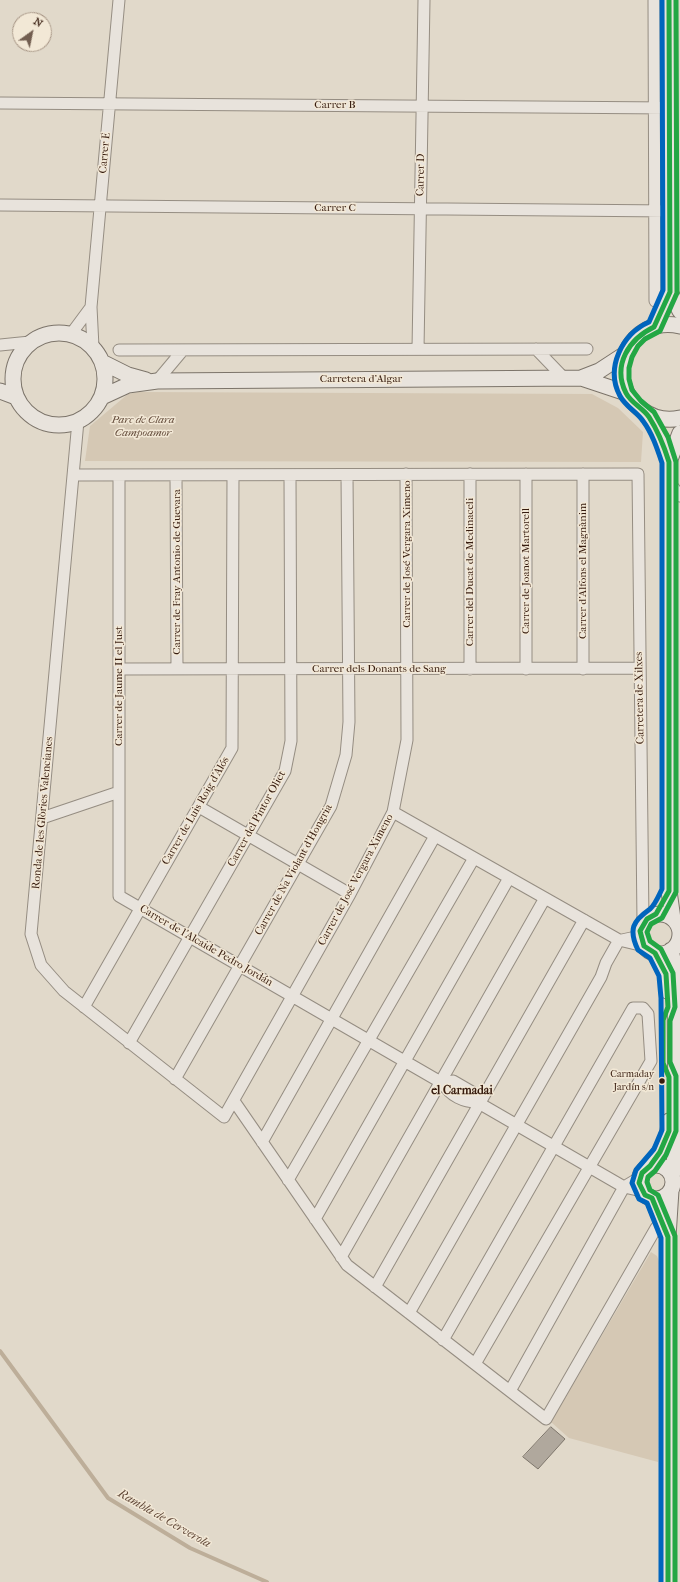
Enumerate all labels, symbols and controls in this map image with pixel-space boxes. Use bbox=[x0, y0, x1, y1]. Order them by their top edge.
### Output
north arrow bbox=[12, 12, 52, 52]
text: N bbox=[31, 15, 45, 30]
street label: Carrer B bbox=[314, 98, 356, 112]
street label: Carrer E bbox=[97, 132, 113, 174]
street label: Carrer D bbox=[414, 154, 428, 196]
street label: Carrer C bbox=[314, 201, 356, 215]
street label: Carretera d'Algar bbox=[320, 372, 402, 386]
park label: Parc de Clara Campoamor bbox=[111, 413, 175, 439]
street label: Carrer de José Vergara Ximeno bbox=[400, 480, 414, 628]
street label: Carrer de Fray Antonio de Guevara bbox=[170, 489, 184, 655]
street label: Carrer del Ducat de Medinaceli bbox=[463, 498, 477, 646]
street label: Carrer d'Alfons el Magnànim bbox=[576, 503, 590, 639]
street label: Carrer de Joanot Martorell bbox=[519, 508, 533, 634]
street label: Carrer de Jaume II el Just bbox=[112, 626, 126, 746]
street label: Carretera de Xilxes bbox=[633, 652, 647, 744]
street label: Carrer dels Donants de Sang bbox=[312, 662, 446, 676]
street label: Ronda de les Glòries Valencianes bbox=[30, 736, 56, 890]
street label: Carrer de Luis Roig d'Alós bbox=[160, 754, 232, 868]
street label: Carrer del Pintor Oliet bbox=[225, 769, 289, 869]
street label: Carrer de Na Violant d'Hongria bbox=[252, 802, 336, 938]
street label: Carrer de José Vergara Ximeno bbox=[316, 812, 396, 948]
street label: Carrer de l'Alcaide Pedro Jordán bbox=[137, 902, 275, 990]
place label: Carmaday Jardín s/n bbox=[610, 1069, 654, 1092]
marker: Carmaday Jardín s/n bbox=[657, 1076, 667, 1086]
district label: el Carmadai bbox=[431, 1084, 493, 1098]
water label: Rambla de Cerverola bbox=[115, 1487, 213, 1551]

